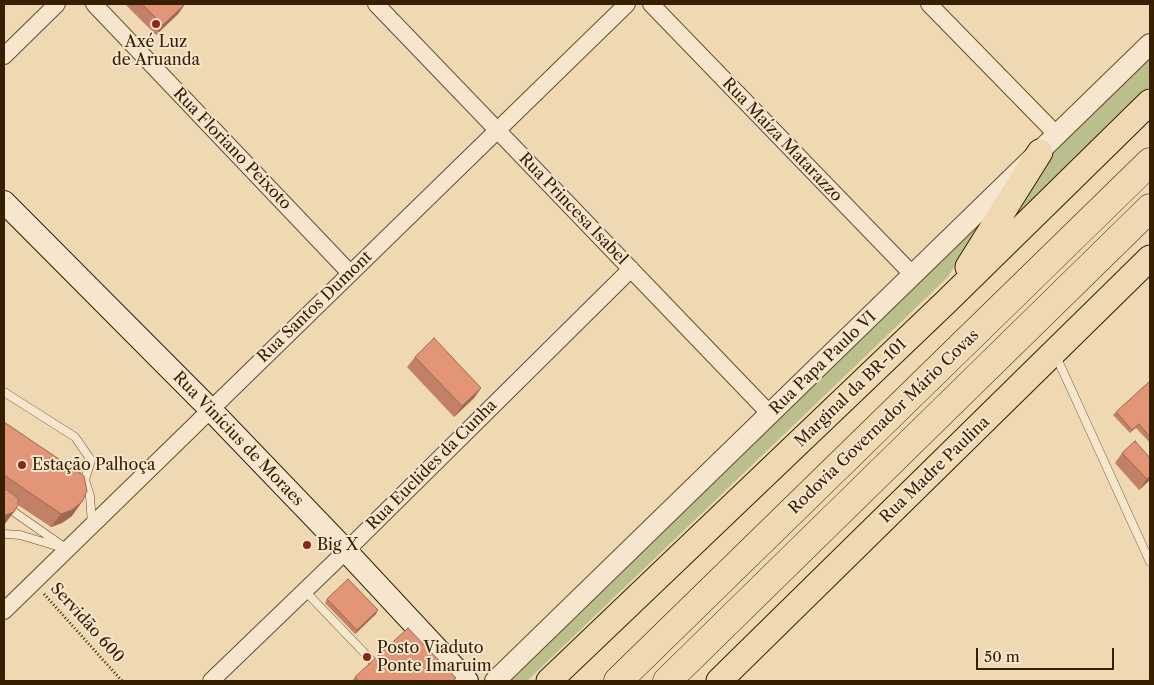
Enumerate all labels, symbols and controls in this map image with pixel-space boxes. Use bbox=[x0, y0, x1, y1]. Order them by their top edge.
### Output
marker: Axé Luz de Aruanda bbox=[150, 18, 162, 30]
place label: Axé Luz de Aruanda bbox=[112, 32, 200, 70]
street label: Rua Maíza Matarazzo bbox=[718, 74, 846, 206]
street label: Rua Floriano Peixoto bbox=[169, 84, 295, 214]
street label: Rua Princesa Isabel bbox=[515, 149, 631, 269]
street label: Rua Santos Dumont bbox=[254, 247, 376, 367]
street label: Rua Papa Paulo VI bbox=[766, 307, 880, 419]
street label: Rodovia Governador Mário Covas bbox=[785, 326, 983, 518]
street label: Marginal da BR-101 bbox=[791, 335, 911, 451]
street label: Rua Vinícius de Moraes bbox=[169, 368, 307, 510]
street label: Rua Euclides da Cunha bbox=[363, 396, 501, 534]
street label: Rua Madre Paulina bbox=[876, 413, 994, 527]
place label: Estação Palhoça bbox=[32, 455, 155, 475]
marker: Estação Palhoça bbox=[16, 459, 28, 471]
place label: Big X bbox=[317, 535, 358, 555]
marker: Big X bbox=[301, 539, 313, 551]
street label: Servidão 600 bbox=[46, 579, 128, 667]
place label: Posto Viaduto Ponte Imaruim bbox=[377, 638, 492, 676]
scale bar bbox=[979, 638, 1116, 670]
text: 50 m bbox=[984, 647, 1020, 666]
marker: Posto Viaduto Ponte Imaruim bbox=[361, 651, 373, 663]

